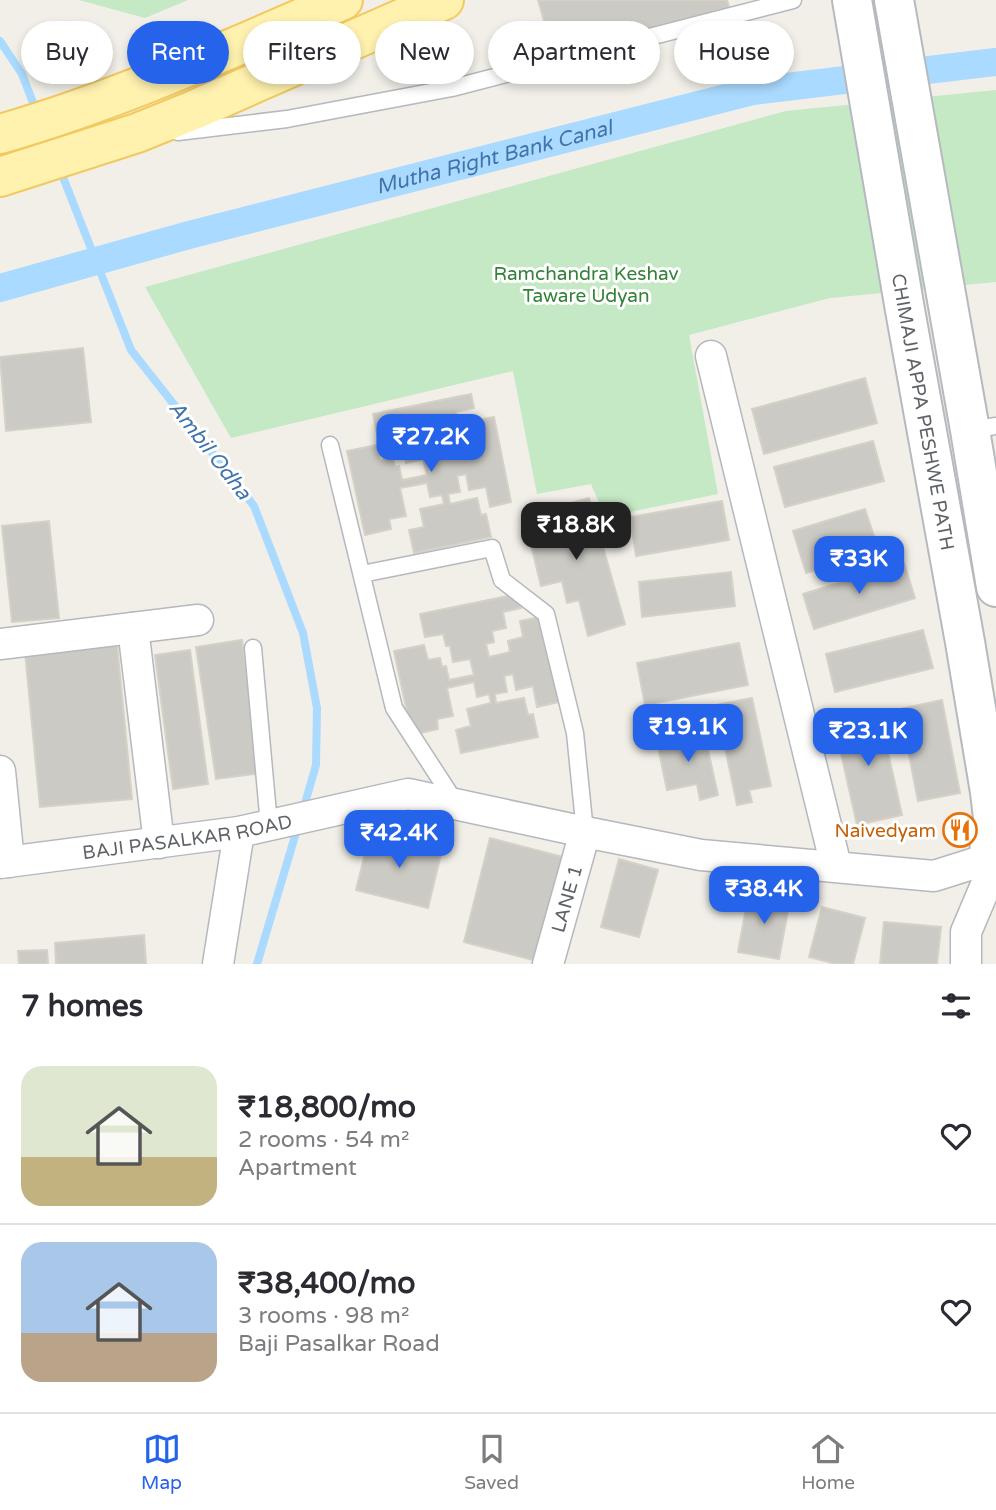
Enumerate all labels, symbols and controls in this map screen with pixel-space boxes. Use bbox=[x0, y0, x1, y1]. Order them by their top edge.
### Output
chip: Buy bbox=[21, 21, 113, 84]
chip: Rent bbox=[127, 21, 229, 84]
chip: Filters bbox=[243, 21, 361, 84]
chip: New bbox=[375, 21, 474, 84]
chip: Apartment bbox=[488, 21, 660, 84]
chip: House bbox=[674, 21, 794, 84]
water label: Mutha Right Bank Canal bbox=[373, 115, 617, 200]
park label: Ramchandra Keshav Taware Udyan bbox=[493, 263, 679, 307]
street label: CHIMAJI APPA PESHWE PATH bbox=[887, 272, 958, 552]
water label: Ambil Odha bbox=[163, 396, 257, 506]
pin: ₹27.2K bbox=[374, 414, 488, 474]
text: ₹27.2K bbox=[392, 423, 470, 451]
pin: ₹18.8K bbox=[519, 503, 633, 562]
text: ₹18.8K bbox=[537, 511, 615, 539]
pin: ₹33K bbox=[818, 536, 900, 596]
text: ₹33K bbox=[830, 545, 888, 573]
pin: ₹19.1K bbox=[631, 704, 745, 764]
pin: ₹23.1K bbox=[811, 708, 925, 768]
text: ₹19.1K bbox=[649, 713, 727, 741]
text: ₹23.1K bbox=[829, 717, 907, 745]
street label: BAJI PASALKAR ROAD bbox=[81, 810, 294, 864]
pin: ₹42.4K bbox=[342, 810, 456, 870]
restaurant icon: Naivedyam bbox=[941, 811, 979, 849]
text: ₹42.4K bbox=[360, 819, 438, 847]
place label: Naivedyam bbox=[834, 820, 936, 842]
street label: LANE 1 bbox=[547, 863, 587, 935]
pin: ₹38.4K bbox=[707, 866, 821, 926]
text: ₹38.4K bbox=[725, 875, 803, 903]
icon: filters bbox=[937, 987, 975, 1025]
text: 7 homes bbox=[21, 988, 143, 1025]
text: ₹18,800/mo bbox=[238, 1089, 416, 1126]
icon: home bbox=[77, 1094, 161, 1178]
icon: heart bbox=[937, 1117, 975, 1155]
text: 2 rooms · 54 m² bbox=[238, 1126, 409, 1154]
text: Apartment bbox=[238, 1154, 357, 1182]
text: ₹38,400/mo bbox=[238, 1265, 416, 1302]
icon: home bbox=[77, 1270, 161, 1354]
icon: heart bbox=[937, 1293, 975, 1331]
text: 3 rooms · 98 m² bbox=[238, 1302, 409, 1330]
text: Baji Pasalkar Road bbox=[238, 1330, 440, 1358]
tab: Map bbox=[141, 1430, 182, 1494]
tab: Saved bbox=[464, 1430, 519, 1494]
tab: Home bbox=[801, 1430, 855, 1494]

